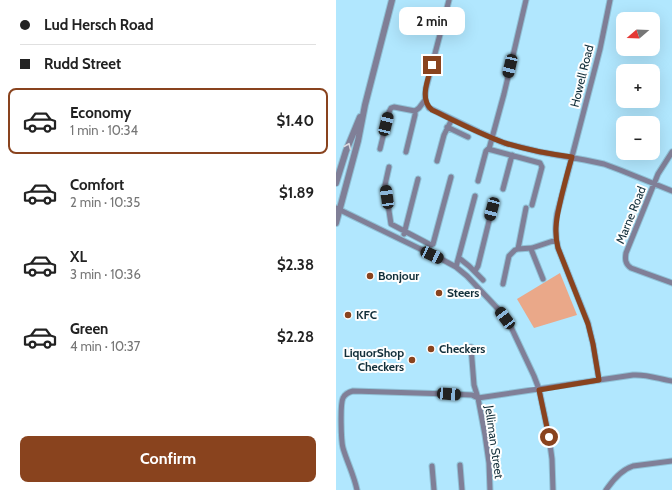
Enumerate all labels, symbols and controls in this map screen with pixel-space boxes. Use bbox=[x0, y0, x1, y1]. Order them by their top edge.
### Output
callout: 2 min bbox=[399, 7, 465, 35]
north arrow bbox=[616, 12, 660, 56]
map controls bbox=[616, 12, 660, 160]
text: 2 min bbox=[416, 13, 448, 29]
text: Lud Hersch Road bbox=[44, 16, 154, 34]
street label: Howell Road bbox=[566, 43, 597, 109]
car bbox=[501, 53, 519, 79]
text: Rudd Street bbox=[44, 55, 121, 73]
route end bbox=[423, 56, 441, 74]
button: + bbox=[616, 64, 660, 108]
icon: car bbox=[22, 103, 58, 139]
text: Economy bbox=[70, 104, 131, 122]
car bbox=[377, 111, 395, 137]
text: $1.40 bbox=[277, 112, 314, 130]
button: − bbox=[616, 116, 660, 160]
text: 1 min · 10:34 bbox=[70, 122, 138, 138]
one-way arrow bbox=[343, 142, 351, 150]
icon: car bbox=[22, 175, 58, 211]
text: Comfort bbox=[70, 176, 124, 194]
text: $1.89 bbox=[279, 184, 314, 202]
car bbox=[379, 184, 395, 210]
street label: Marne Road bbox=[612, 184, 649, 246]
text: 2 min · 10:35 bbox=[70, 194, 140, 210]
car bbox=[483, 196, 501, 222]
car bbox=[419, 244, 445, 266]
icon: car bbox=[22, 247, 58, 283]
text: XL bbox=[70, 248, 87, 266]
text: $2.38 bbox=[277, 256, 314, 274]
text: 3 min · 10:36 bbox=[70, 266, 141, 282]
place label: Bonjour bbox=[378, 268, 419, 283]
marker: Bonjour bbox=[365, 271, 375, 281]
place label: Steers bbox=[447, 285, 479, 300]
marker: Steers bbox=[434, 288, 444, 298]
car bbox=[493, 305, 517, 331]
place label: KFC bbox=[356, 307, 377, 322]
marker: KFC bbox=[343, 310, 353, 320]
icon: car bbox=[22, 319, 58, 355]
text: Green bbox=[70, 320, 108, 338]
text: $2.28 bbox=[277, 328, 314, 346]
text: 4 min · 10:37 bbox=[70, 338, 140, 354]
place label: Checkers bbox=[439, 341, 485, 356]
marker: Checkers bbox=[426, 344, 436, 354]
place label: LiquorShop Checkers bbox=[344, 345, 404, 374]
marker: LiquorShop Checkers bbox=[407, 355, 417, 365]
car bbox=[437, 387, 461, 401]
street label: Jelliman Street bbox=[482, 403, 507, 480]
route start bbox=[540, 428, 558, 446]
button: Confirm bbox=[20, 436, 316, 482]

